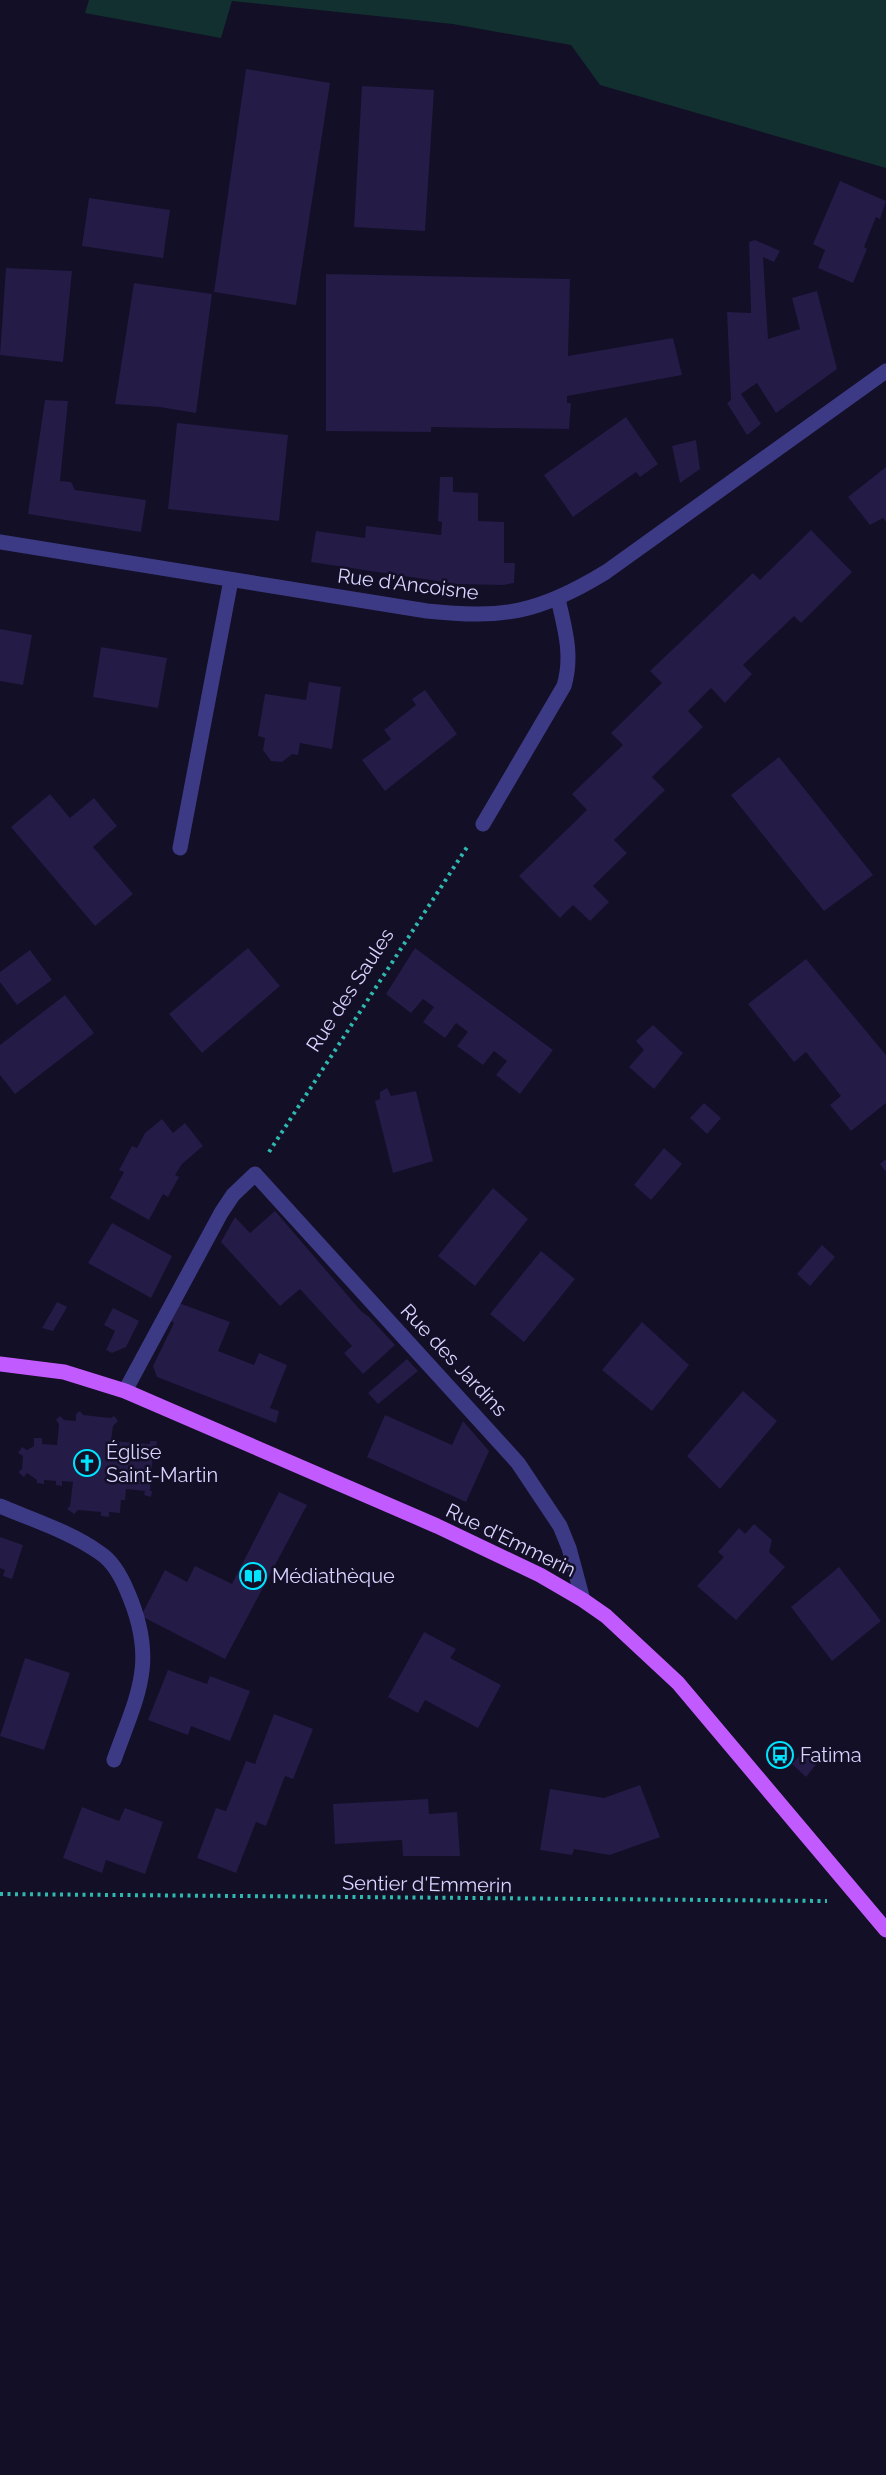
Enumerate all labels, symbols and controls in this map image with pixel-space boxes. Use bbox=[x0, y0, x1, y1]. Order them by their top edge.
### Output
street label: Rue d'Ancoisne bbox=[336, 563, 480, 605]
street label: Rue des Saules bbox=[301, 924, 399, 1056]
street label: Rue des Jardins bbox=[396, 1299, 512, 1421]
place label: Église Saint-Martin bbox=[106, 1440, 218, 1487]
church icon: Église Saint-Martin bbox=[72, 1448, 102, 1478]
street label: Rue d'Emmerin bbox=[442, 1498, 580, 1582]
library icon: Médiathèque bbox=[238, 1561, 268, 1591]
place label: Médiathèque bbox=[272, 1564, 395, 1588]
bus stop icon: Fatima bbox=[765, 1740, 795, 1770]
place label: Fatima bbox=[800, 1743, 862, 1767]
street label: Sentier d'Emmerin bbox=[342, 1871, 512, 1897]

